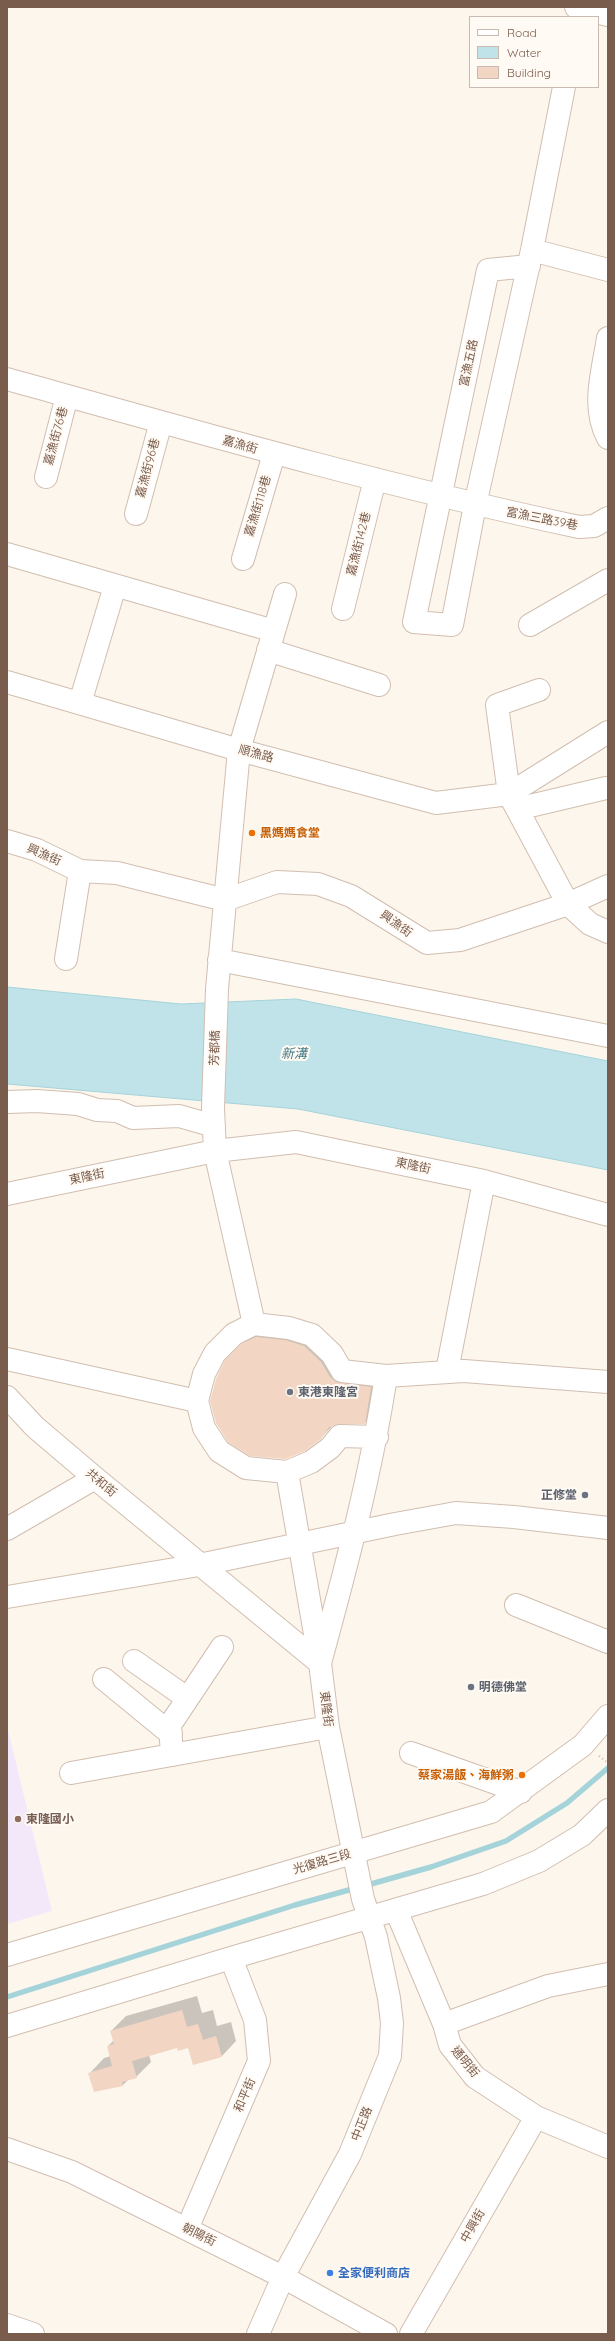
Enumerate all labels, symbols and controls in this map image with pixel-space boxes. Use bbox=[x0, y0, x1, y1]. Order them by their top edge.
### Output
legend bbox=[469, 16, 599, 88]
text: Road bbox=[507, 25, 537, 40]
text: Water bbox=[507, 45, 541, 60]
text: Building bbox=[507, 65, 551, 80]
street label: 富漁五路 bbox=[457, 338, 481, 388]
street label: 嘉漁街76巷 bbox=[41, 405, 71, 467]
street label: 嘉漁街 bbox=[221, 433, 259, 457]
street label: 嘉漁街96巷 bbox=[133, 437, 163, 499]
street label: 嘉漁街118巷 bbox=[242, 474, 274, 538]
street label: 富漁三路39巷 bbox=[505, 505, 579, 533]
street label: 嘉漁街142巷 bbox=[344, 511, 374, 577]
street label: 順漁路 bbox=[237, 742, 275, 766]
place label: 黑媽媽食堂 bbox=[260, 826, 320, 840]
marker: 黑媽媽食堂 bbox=[247, 828, 257, 838]
street label: 興漁街 bbox=[25, 841, 63, 869]
street label: 興漁街 bbox=[377, 908, 415, 940]
street label: 芳都橋 bbox=[207, 1030, 223, 1066]
water label: 新溝 bbox=[281, 1046, 307, 1062]
street label: 東隆街 bbox=[394, 1155, 432, 1177]
street label: 東隆街 bbox=[68, 1166, 106, 1188]
place label: 東港東隆宮 bbox=[298, 1385, 358, 1399]
marker: 東港東隆宮 bbox=[285, 1387, 295, 1397]
street label: 共和街 bbox=[83, 1466, 119, 1500]
place label: 正修堂 bbox=[541, 1488, 577, 1502]
marker: 正修堂 bbox=[580, 1490, 590, 1500]
place label: 明德佛堂 bbox=[479, 1680, 527, 1694]
marker: 明德佛堂 bbox=[466, 1682, 476, 1692]
street label: 東隆街 bbox=[317, 1690, 335, 1728]
place label: 蔡家湯飯、海鮮粥 bbox=[418, 1768, 514, 1782]
marker: 蔡家湯飯、海鮮粥 bbox=[517, 1770, 527, 1780]
place label: 東隆國小 bbox=[26, 1812, 74, 1826]
marker: 東隆國小 bbox=[13, 1814, 23, 1824]
street label: 光復路三段 bbox=[291, 1847, 353, 1877]
street label: 通明街 bbox=[448, 2044, 482, 2080]
street label: 和平街 bbox=[231, 2076, 259, 2114]
street label: 中正路 bbox=[349, 2105, 375, 2143]
street label: 中興街 bbox=[458, 2207, 488, 2245]
street label: 朝陽街 bbox=[180, 2221, 218, 2249]
place label: 全家便利商店 bbox=[338, 2266, 410, 2280]
marker: 全家便利商店 bbox=[325, 2268, 335, 2278]

